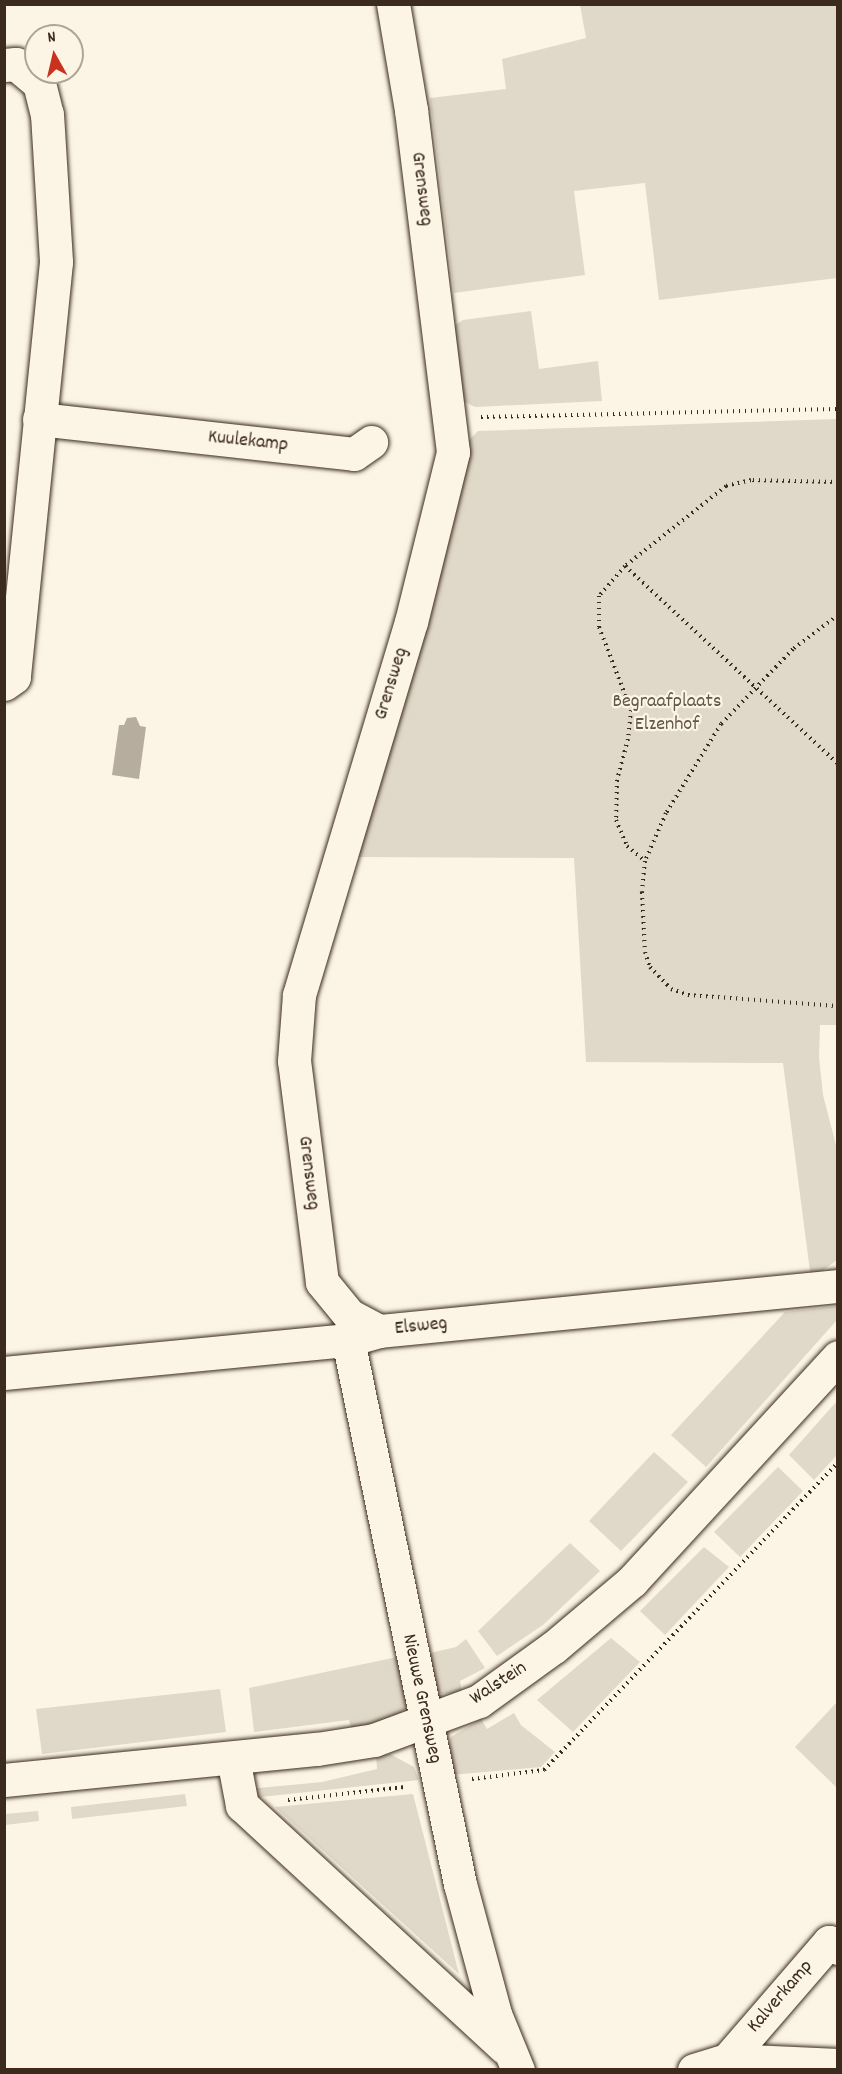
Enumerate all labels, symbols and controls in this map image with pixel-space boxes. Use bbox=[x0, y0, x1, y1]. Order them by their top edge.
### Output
north arrow bbox=[24, 24, 84, 84]
text: N bbox=[46, 26, 57, 50]
street label: Grensweg bbox=[405, 151, 437, 227]
street label: Kuulekamp bbox=[207, 426, 289, 458]
street label: Grensweg bbox=[370, 645, 414, 723]
park label: Begraafplaats Elzenhof bbox=[613, 691, 721, 738]
street label: Grensweg bbox=[292, 1135, 324, 1211]
street label: Elsweg bbox=[394, 1312, 448, 1342]
street label: Nieuwe Grensweg bbox=[396, 1632, 446, 1766]
street label: Walstein bbox=[466, 1657, 532, 1711]
street label: Kalverkamp bbox=[743, 1956, 819, 2038]

